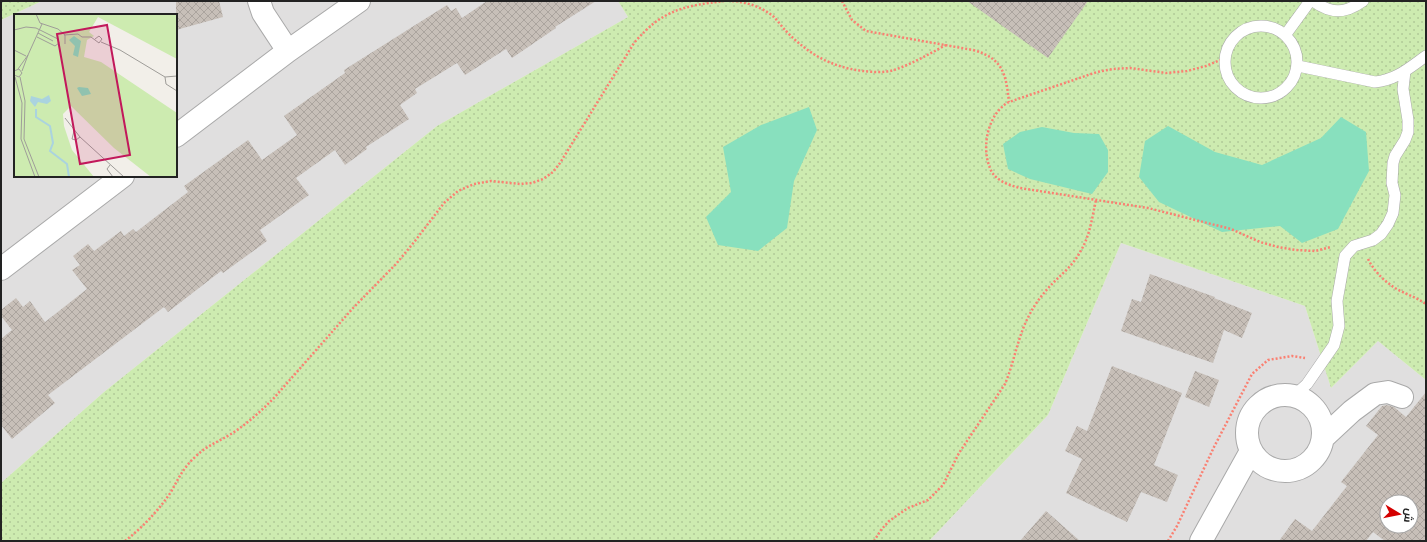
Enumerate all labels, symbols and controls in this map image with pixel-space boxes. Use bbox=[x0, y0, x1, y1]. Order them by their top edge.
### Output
inset map bbox=[14, 14, 177, 177]
north arrow bbox=[1379, 494, 1419, 534]
text: ش bbox=[1401, 508, 1417, 524]

